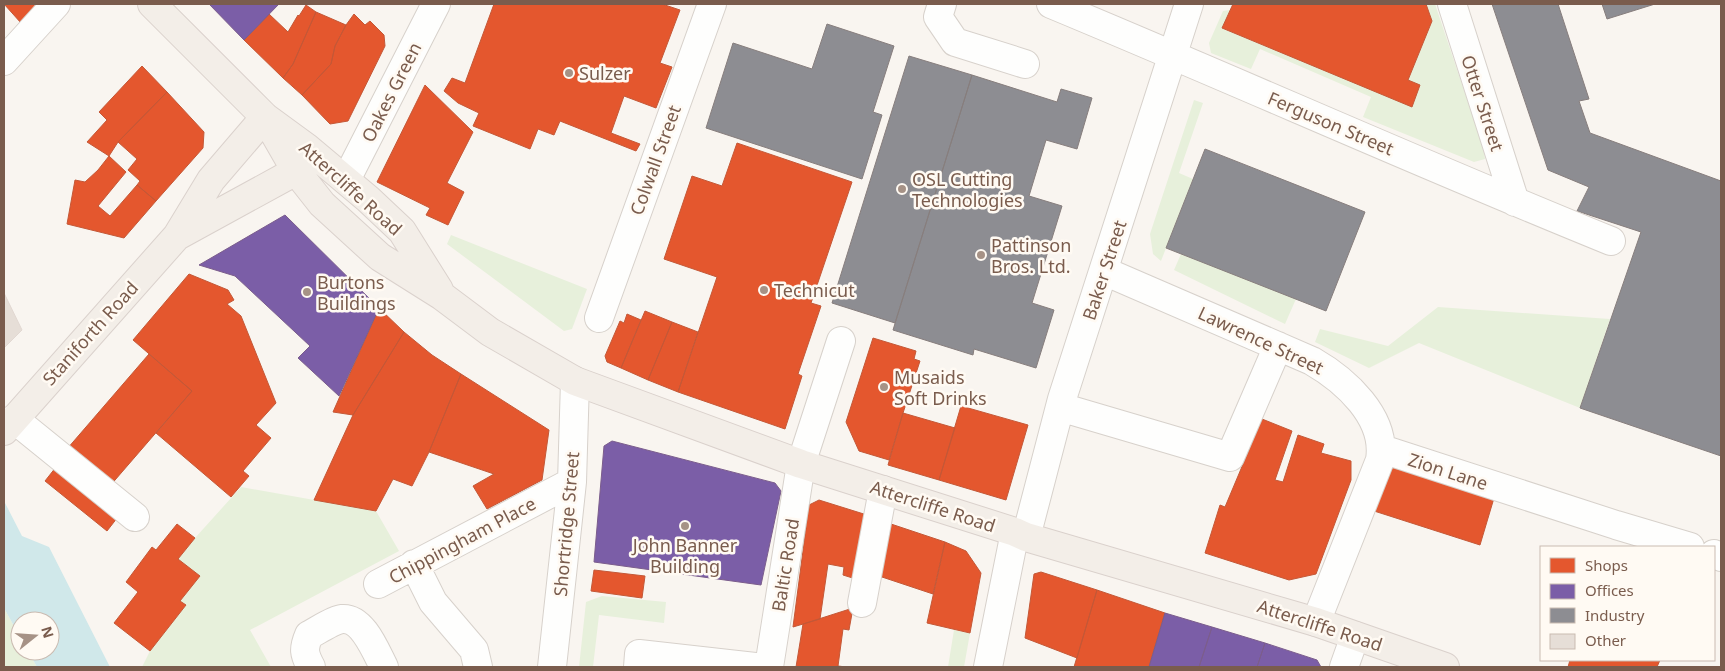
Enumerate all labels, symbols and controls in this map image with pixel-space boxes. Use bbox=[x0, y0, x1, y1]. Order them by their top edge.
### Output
street label: Oakes Green bbox=[356, 38, 426, 146]
street label: Otter Street bbox=[1456, 52, 1510, 155]
place label: Sulzer bbox=[579, 61, 631, 85]
marker: Sulzer bbox=[563, 67, 575, 79]
street label: Ferguson Street bbox=[1264, 86, 1398, 161]
street label: Colwall Street bbox=[624, 101, 686, 218]
street label: Attercliffe Road bbox=[295, 136, 407, 240]
place label: OSL Cutting Technologies bbox=[912, 167, 1023, 212]
marker: OSL Cutting Technologies bbox=[896, 183, 908, 195]
street label: Baker Street bbox=[1077, 216, 1132, 323]
place label: Pattinson Bros. Ltd. bbox=[991, 233, 1071, 278]
marker: Pattinson Bros. Ltd. bbox=[975, 249, 987, 261]
place label: Burtons Buildings bbox=[317, 270, 396, 315]
street label: Staniforth Road bbox=[37, 276, 143, 390]
place label: Technicut bbox=[774, 278, 855, 302]
marker: Technicut bbox=[758, 284, 770, 296]
marker: Burtons Buildings bbox=[301, 286, 313, 298]
street label: Lawrence Street bbox=[1194, 300, 1328, 380]
place label: Musaids Soft Drinks bbox=[894, 365, 987, 410]
marker: Musaids Soft Drinks bbox=[878, 381, 890, 393]
street label: Zion Lane bbox=[1405, 447, 1491, 495]
street label: Shortridge Street bbox=[548, 450, 584, 597]
street label: Attercliffe Road bbox=[867, 474, 999, 538]
street label: Chippingham Place bbox=[384, 491, 540, 589]
street label: Baltic Road bbox=[766, 517, 804, 613]
marker: John Banner Building bbox=[679, 520, 691, 532]
place label: John Banner Building bbox=[631, 533, 738, 578]
legend bbox=[1540, 546, 1715, 661]
text: Shops bbox=[1585, 555, 1628, 575]
text: Offices bbox=[1585, 580, 1634, 600]
street label: Attercliffe Road bbox=[1254, 593, 1386, 657]
text: Industry bbox=[1585, 605, 1645, 625]
north arrow bbox=[10, 611, 60, 661]
text: N bbox=[37, 624, 59, 640]
text: Other bbox=[1585, 630, 1626, 650]

